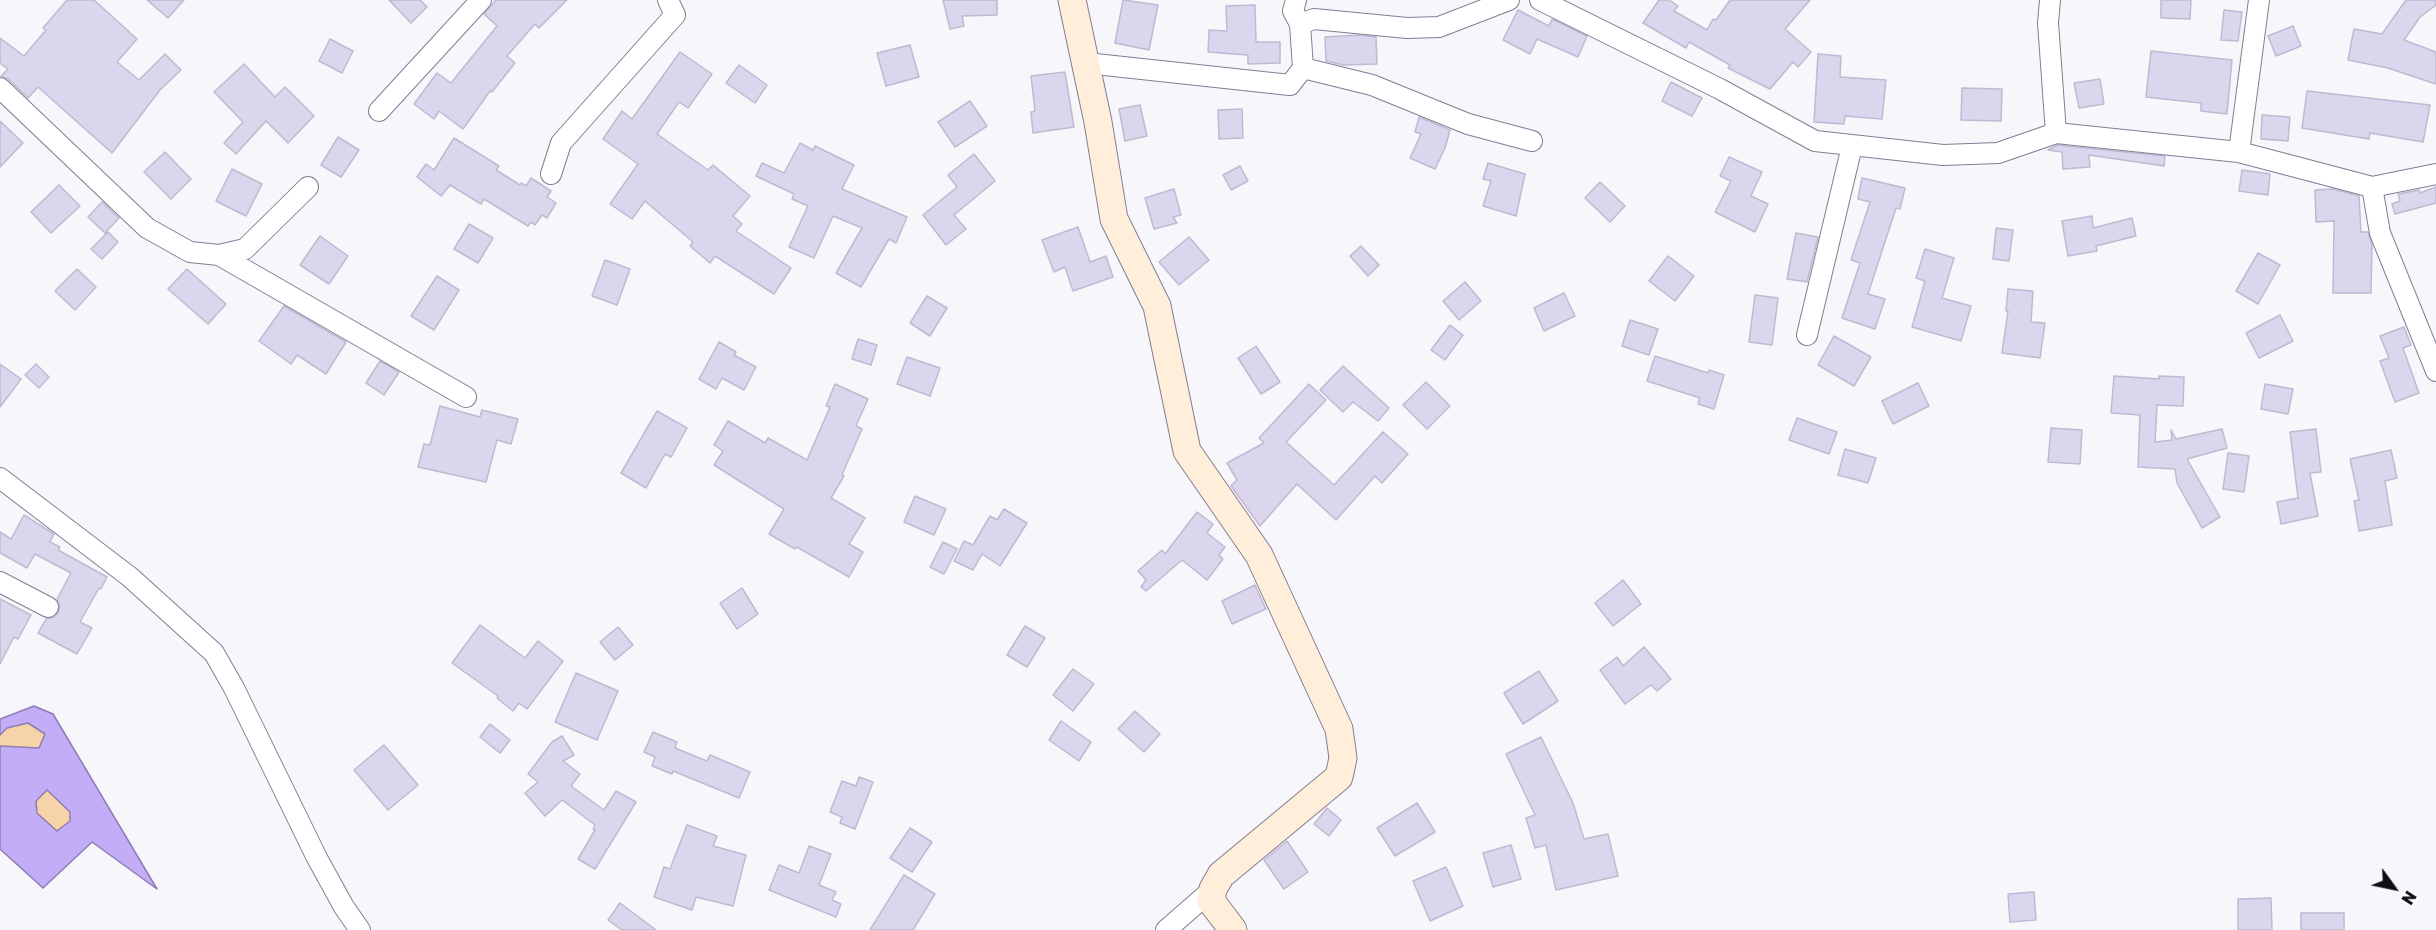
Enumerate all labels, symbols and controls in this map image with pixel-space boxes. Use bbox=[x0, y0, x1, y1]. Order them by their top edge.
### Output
north arrow bbox=[2364, 858, 2424, 918]
text: N bbox=[2397, 887, 2421, 908]

